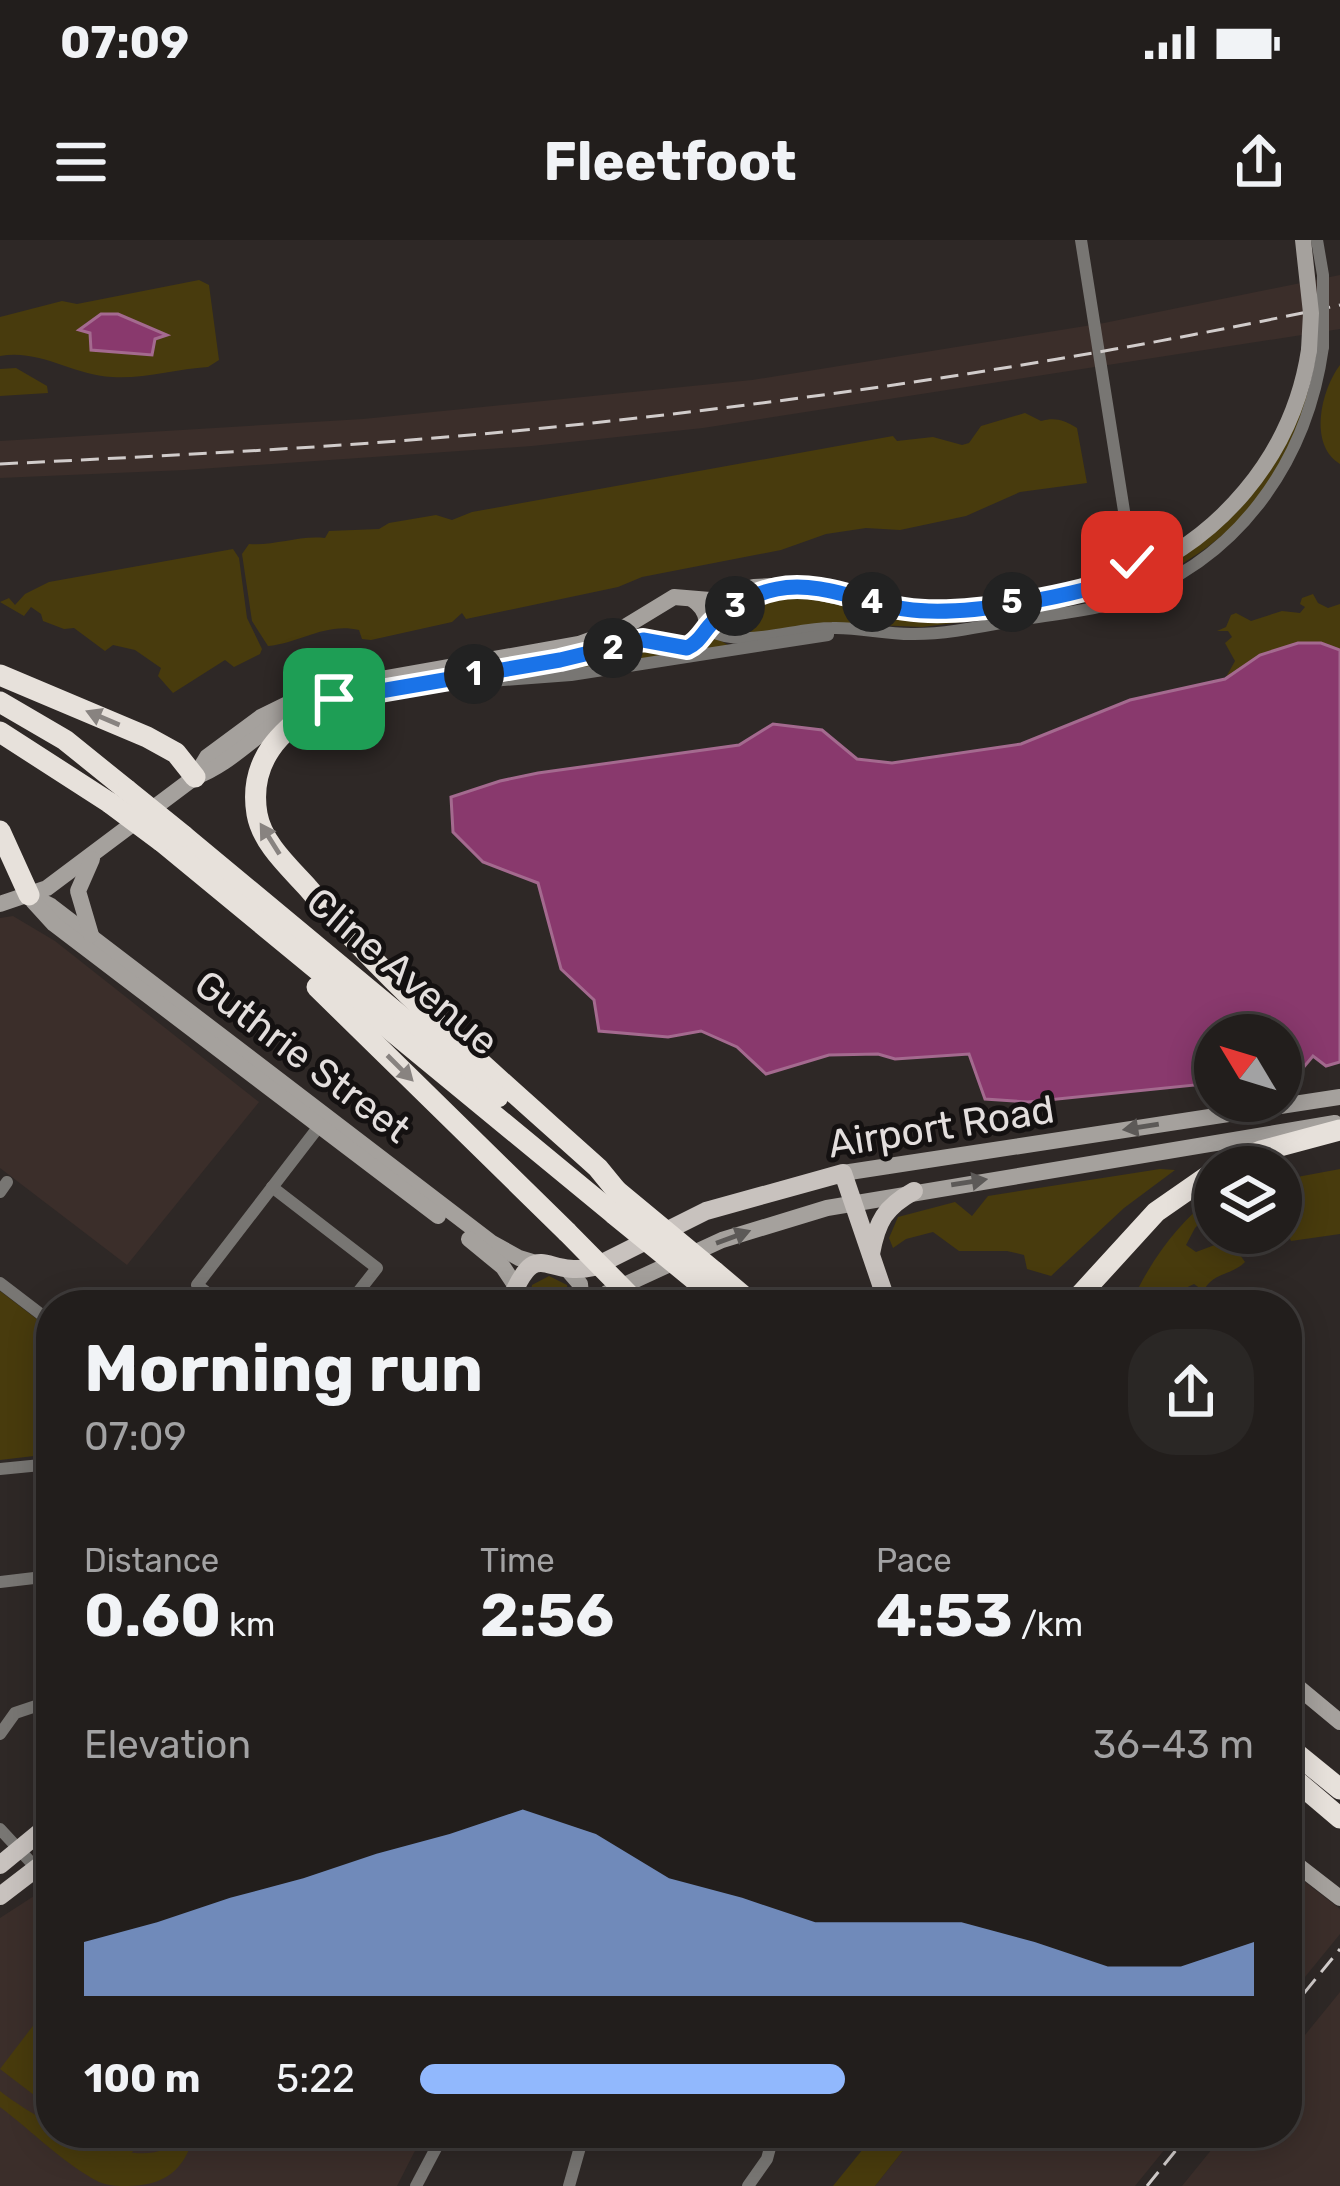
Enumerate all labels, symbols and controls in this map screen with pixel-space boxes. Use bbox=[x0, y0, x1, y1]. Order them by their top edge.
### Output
text: 07:09 bbox=[60, 16, 189, 69]
icon: menu bbox=[48, 129, 114, 195]
icon: share bbox=[1226, 129, 1292, 195]
text: Fleetfoot bbox=[544, 130, 796, 194]
pin bbox=[1081, 511, 1183, 613]
icon: check bbox=[1099, 529, 1165, 595]
pin: 4 bbox=[842, 572, 902, 632]
pin: 5 bbox=[982, 572, 1042, 632]
pin: 3 bbox=[705, 576, 765, 636]
text: 4 bbox=[861, 582, 883, 621]
text: 5 bbox=[1001, 582, 1023, 621]
text: 3 bbox=[724, 586, 746, 625]
pin: 2 bbox=[583, 618, 643, 678]
text: 2 bbox=[602, 628, 624, 667]
pin: 1 bbox=[444, 644, 504, 704]
pin bbox=[283, 648, 385, 750]
text: 1 bbox=[466, 654, 482, 693]
icon: arrive bbox=[301, 666, 367, 732]
one-way arrow bbox=[84, 708, 120, 727]
one-way arrow bbox=[259, 822, 281, 855]
street label: Cline Avenue bbox=[297, 878, 507, 1065]
street label: Guthrie Street bbox=[186, 961, 419, 1153]
north arrow bbox=[1194, 1014, 1302, 1122]
map controls bbox=[1194, 1014, 1302, 1254]
one-way arrow bbox=[385, 1054, 414, 1082]
street label: Airport Road bbox=[825, 1086, 1057, 1168]
one-way arrow bbox=[1122, 1119, 1160, 1137]
button: layers bbox=[1194, 1146, 1302, 1254]
one-way arrow bbox=[951, 1172, 988, 1191]
one-way arrow bbox=[715, 1226, 751, 1245]
text: Morning run bbox=[84, 1329, 483, 1408]
button: share bbox=[1128, 1329, 1254, 1455]
text: 07:09 bbox=[84, 1414, 187, 1460]
text: Distance bbox=[84, 1541, 219, 1580]
text: Time bbox=[480, 1541, 555, 1580]
text: Pace bbox=[876, 1541, 952, 1580]
text: 0.60 bbox=[84, 1580, 221, 1651]
text: 2:56 bbox=[480, 1580, 614, 1651]
text: 4:53 bbox=[876, 1580, 1013, 1651]
text: km bbox=[221, 1605, 275, 1644]
text: /km bbox=[1013, 1605, 1083, 1644]
text: Elevation bbox=[84, 1722, 251, 1768]
text: 36–43 m bbox=[1093, 1722, 1254, 1768]
text: 100 m bbox=[84, 2056, 200, 2102]
text: 5:22 bbox=[276, 2056, 355, 2102]

